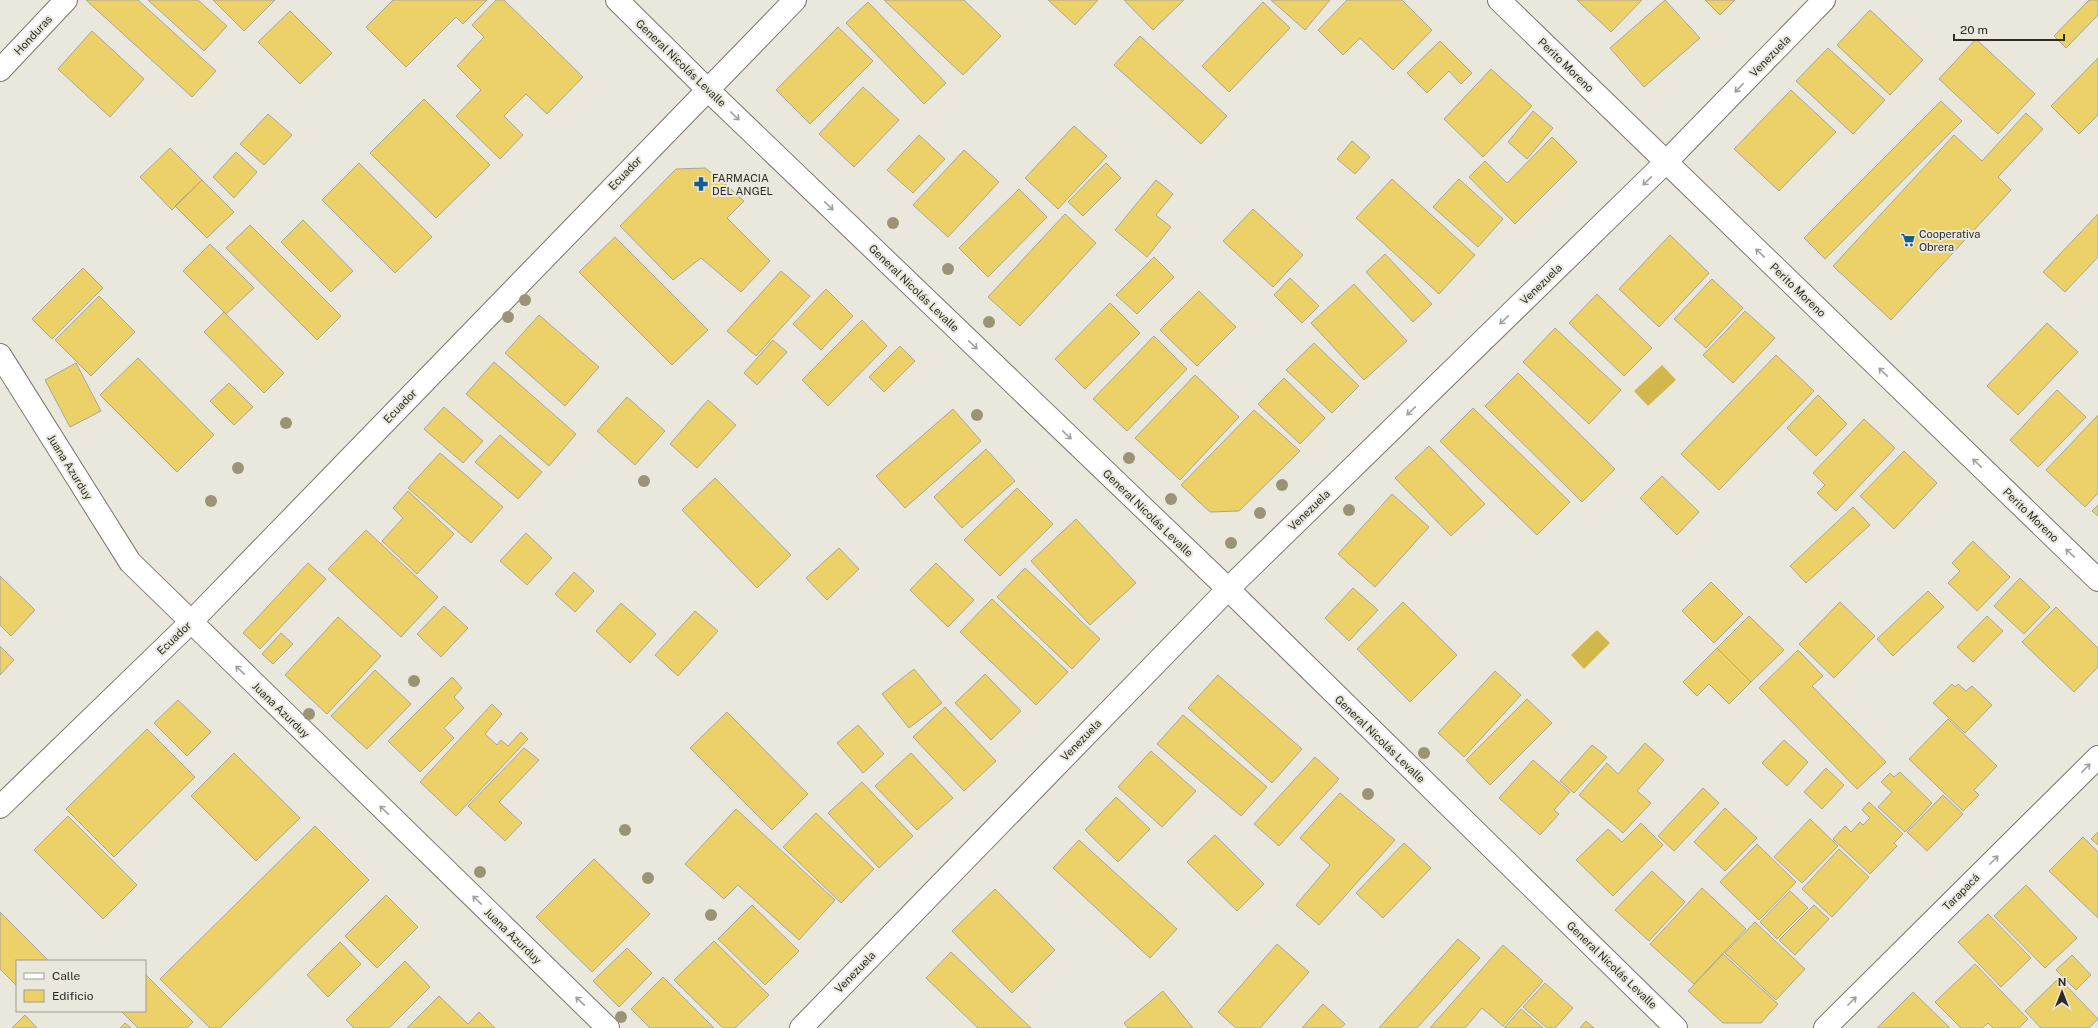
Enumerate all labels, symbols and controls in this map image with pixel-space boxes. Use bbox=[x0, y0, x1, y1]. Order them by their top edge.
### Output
street label: Honduras bbox=[12, 12, 55, 57]
scale bar bbox=[1954, 16, 2064, 42]
street label: General Nicolás Levalle bbox=[634, 17, 728, 109]
text: 20 m bbox=[1960, 23, 1988, 37]
street label: Venezuela bbox=[1747, 33, 1793, 79]
street label: Perito Moreno bbox=[1536, 36, 1596, 94]
one-way arrow bbox=[1734, 83, 1743, 93]
one-way arrow bbox=[730, 111, 740, 121]
street label: Ecuador bbox=[606, 154, 644, 192]
place label: FARMACIA DEL ANGEL bbox=[712, 172, 773, 197]
pharmacy icon: FARMACIA DEL ANGEL bbox=[693, 176, 709, 192]
one-way arrow bbox=[1642, 176, 1652, 186]
one-way arrow bbox=[824, 201, 834, 211]
place label: Cooperativa Obrera bbox=[1919, 228, 1980, 253]
supermarket icon: Cooperativa Obrera bbox=[1900, 232, 1916, 248]
street label: General Nicolás Levalle bbox=[867, 242, 961, 334]
one-way arrow bbox=[1755, 248, 1765, 257]
street label: Venezuela bbox=[1518, 261, 1564, 307]
street label: Perito Moreno bbox=[1768, 261, 1828, 319]
one-way arrow bbox=[1499, 315, 1509, 325]
one-way arrow bbox=[968, 340, 978, 349]
one-way arrow bbox=[1878, 367, 1888, 377]
street label: Ecuador bbox=[381, 387, 419, 425]
one-way arrow bbox=[1406, 406, 1416, 416]
one-way arrow bbox=[1062, 430, 1072, 440]
street label: Juana Azurduy bbox=[45, 432, 95, 502]
one-way arrow bbox=[1972, 458, 1982, 467]
street label: General Nicolás Levalle bbox=[1101, 467, 1195, 559]
street label: Perito Moreno bbox=[2001, 486, 2061, 544]
street label: Venezuela bbox=[1286, 487, 1332, 533]
one-way arrow bbox=[2065, 548, 2075, 558]
street label: Ecuador bbox=[155, 619, 193, 657]
one-way arrow bbox=[235, 665, 245, 675]
street label: Juana Azurduy bbox=[250, 680, 312, 740]
street label: General Nicolás Levalle bbox=[1333, 693, 1427, 785]
street label: Venezuela bbox=[1058, 717, 1104, 763]
one-way arrow bbox=[2082, 763, 2091, 773]
one-way arrow bbox=[379, 805, 389, 814]
one-way arrow bbox=[1989, 855, 1999, 865]
street label: Tarapacá bbox=[1940, 871, 1982, 913]
one-way arrow bbox=[472, 895, 482, 905]
street label: Juana Azurduy bbox=[482, 906, 544, 966]
street label: General Nicolás Levalle bbox=[1565, 919, 1659, 1011]
street label: Venezuela bbox=[832, 949, 878, 995]
legend bbox=[16, 960, 146, 1012]
text: Calle bbox=[52, 969, 81, 983]
north arrow bbox=[2042, 972, 2082, 1012]
text: N bbox=[2058, 976, 2066, 988]
text: Edificio bbox=[52, 989, 94, 1003]
one-way arrow bbox=[575, 996, 585, 1006]
one-way arrow bbox=[1847, 996, 1857, 1005]

